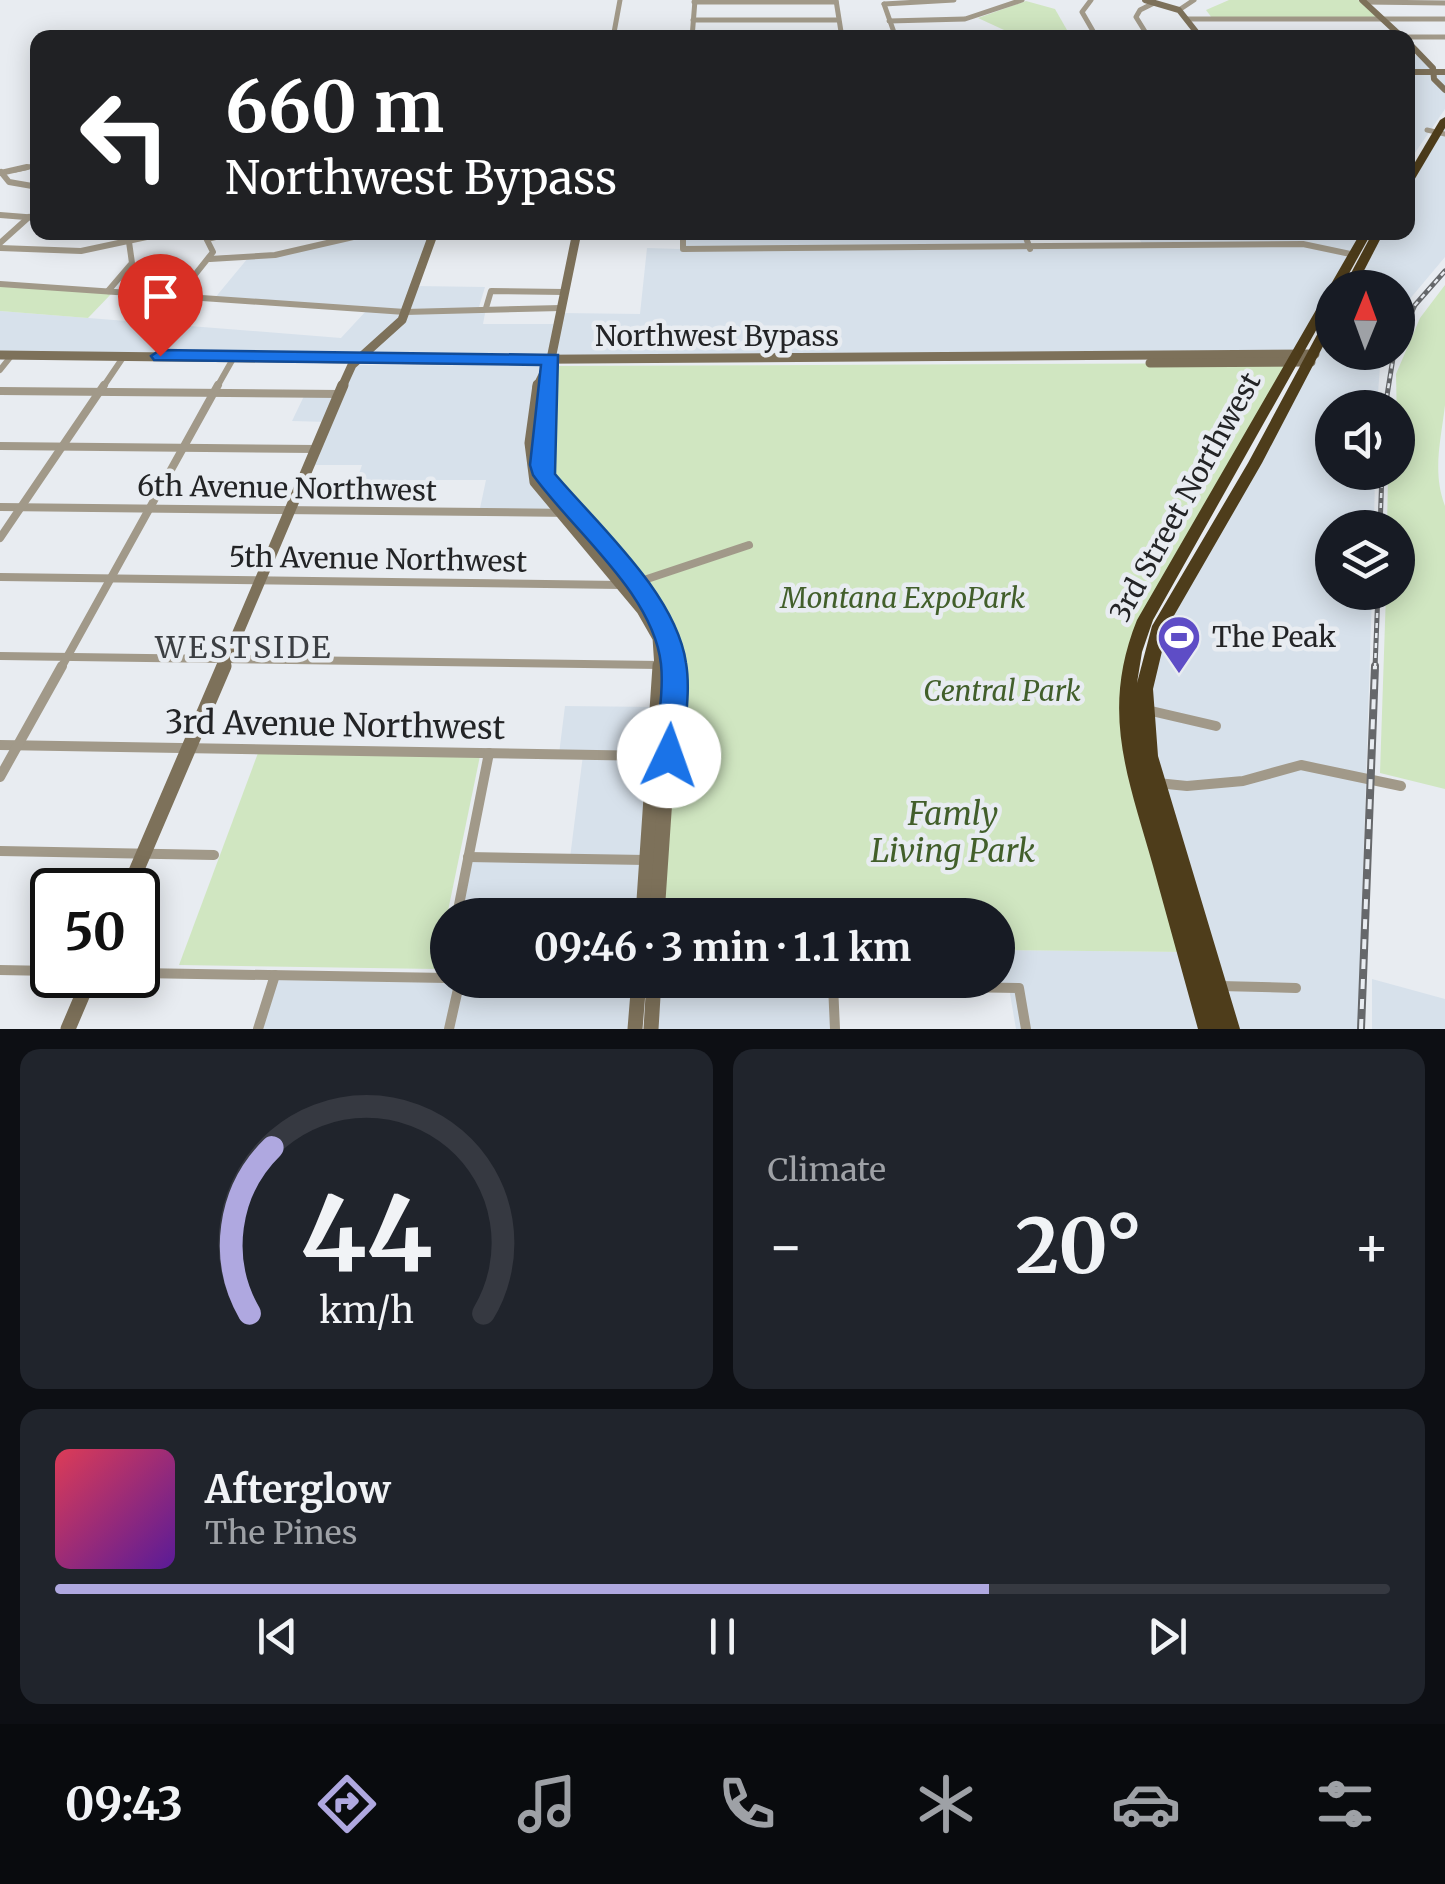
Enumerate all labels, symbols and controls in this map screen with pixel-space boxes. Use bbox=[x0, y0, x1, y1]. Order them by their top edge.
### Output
text: 660 m bbox=[225, 63, 444, 151]
icon: left bbox=[60, 70, 190, 200]
text: Northwest Bypass bbox=[225, 150, 617, 206]
pin bbox=[118, 254, 203, 357]
icon: arrive bbox=[133, 269, 188, 324]
north arrow bbox=[1315, 270, 1415, 370]
map controls bbox=[1315, 270, 1415, 610]
street label: Northwest Bypass bbox=[595, 318, 839, 354]
street label: 3rd Street Northwest bbox=[1102, 366, 1269, 628]
button: sound bbox=[1315, 390, 1415, 490]
street label: 6th Avenue Northwest bbox=[137, 467, 437, 509]
button: layers bbox=[1315, 510, 1415, 610]
street label: 5th Avenue Northwest bbox=[229, 538, 528, 580]
park label: Montana ExpoPark bbox=[780, 580, 1025, 616]
sports icon: The Peak bbox=[1156, 614, 1202, 675]
place label: The Peak bbox=[1212, 619, 1336, 655]
district label: WESTSIDE bbox=[154, 628, 333, 666]
park label: Central Park bbox=[923, 673, 1081, 709]
street label: 3rd Avenue Northwest bbox=[165, 702, 506, 748]
position arrow bbox=[617, 704, 721, 808]
park label: Famly Living Park bbox=[871, 794, 1036, 871]
speed limit sign: 50 bbox=[30, 868, 160, 998]
text: 09:46 · 3 min · 1.1 km bbox=[534, 924, 911, 971]
text: Climate bbox=[768, 1150, 886, 1190]
text: 44 bbox=[300, 1169, 432, 1299]
text: 20° bbox=[1015, 1199, 1142, 1293]
text: − bbox=[768, 1212, 804, 1281]
text: + bbox=[1353, 1212, 1390, 1281]
text: km/h bbox=[319, 1288, 414, 1333]
text: Afterglow bbox=[205, 1466, 391, 1513]
text: The Pines bbox=[205, 1513, 357, 1553]
icon: previous bbox=[250, 1609, 305, 1664]
icon: pause bbox=[695, 1609, 750, 1664]
icon: next bbox=[1140, 1609, 1195, 1664]
icon: directions bbox=[312, 1769, 382, 1839]
icon: music bbox=[512, 1769, 582, 1839]
icon: phone bbox=[712, 1769, 782, 1839]
icon: climate bbox=[911, 1769, 981, 1839]
icon: car bbox=[1111, 1769, 1181, 1839]
icon: filters bbox=[1310, 1769, 1380, 1839]
text: 09:43 bbox=[65, 1776, 183, 1832]

